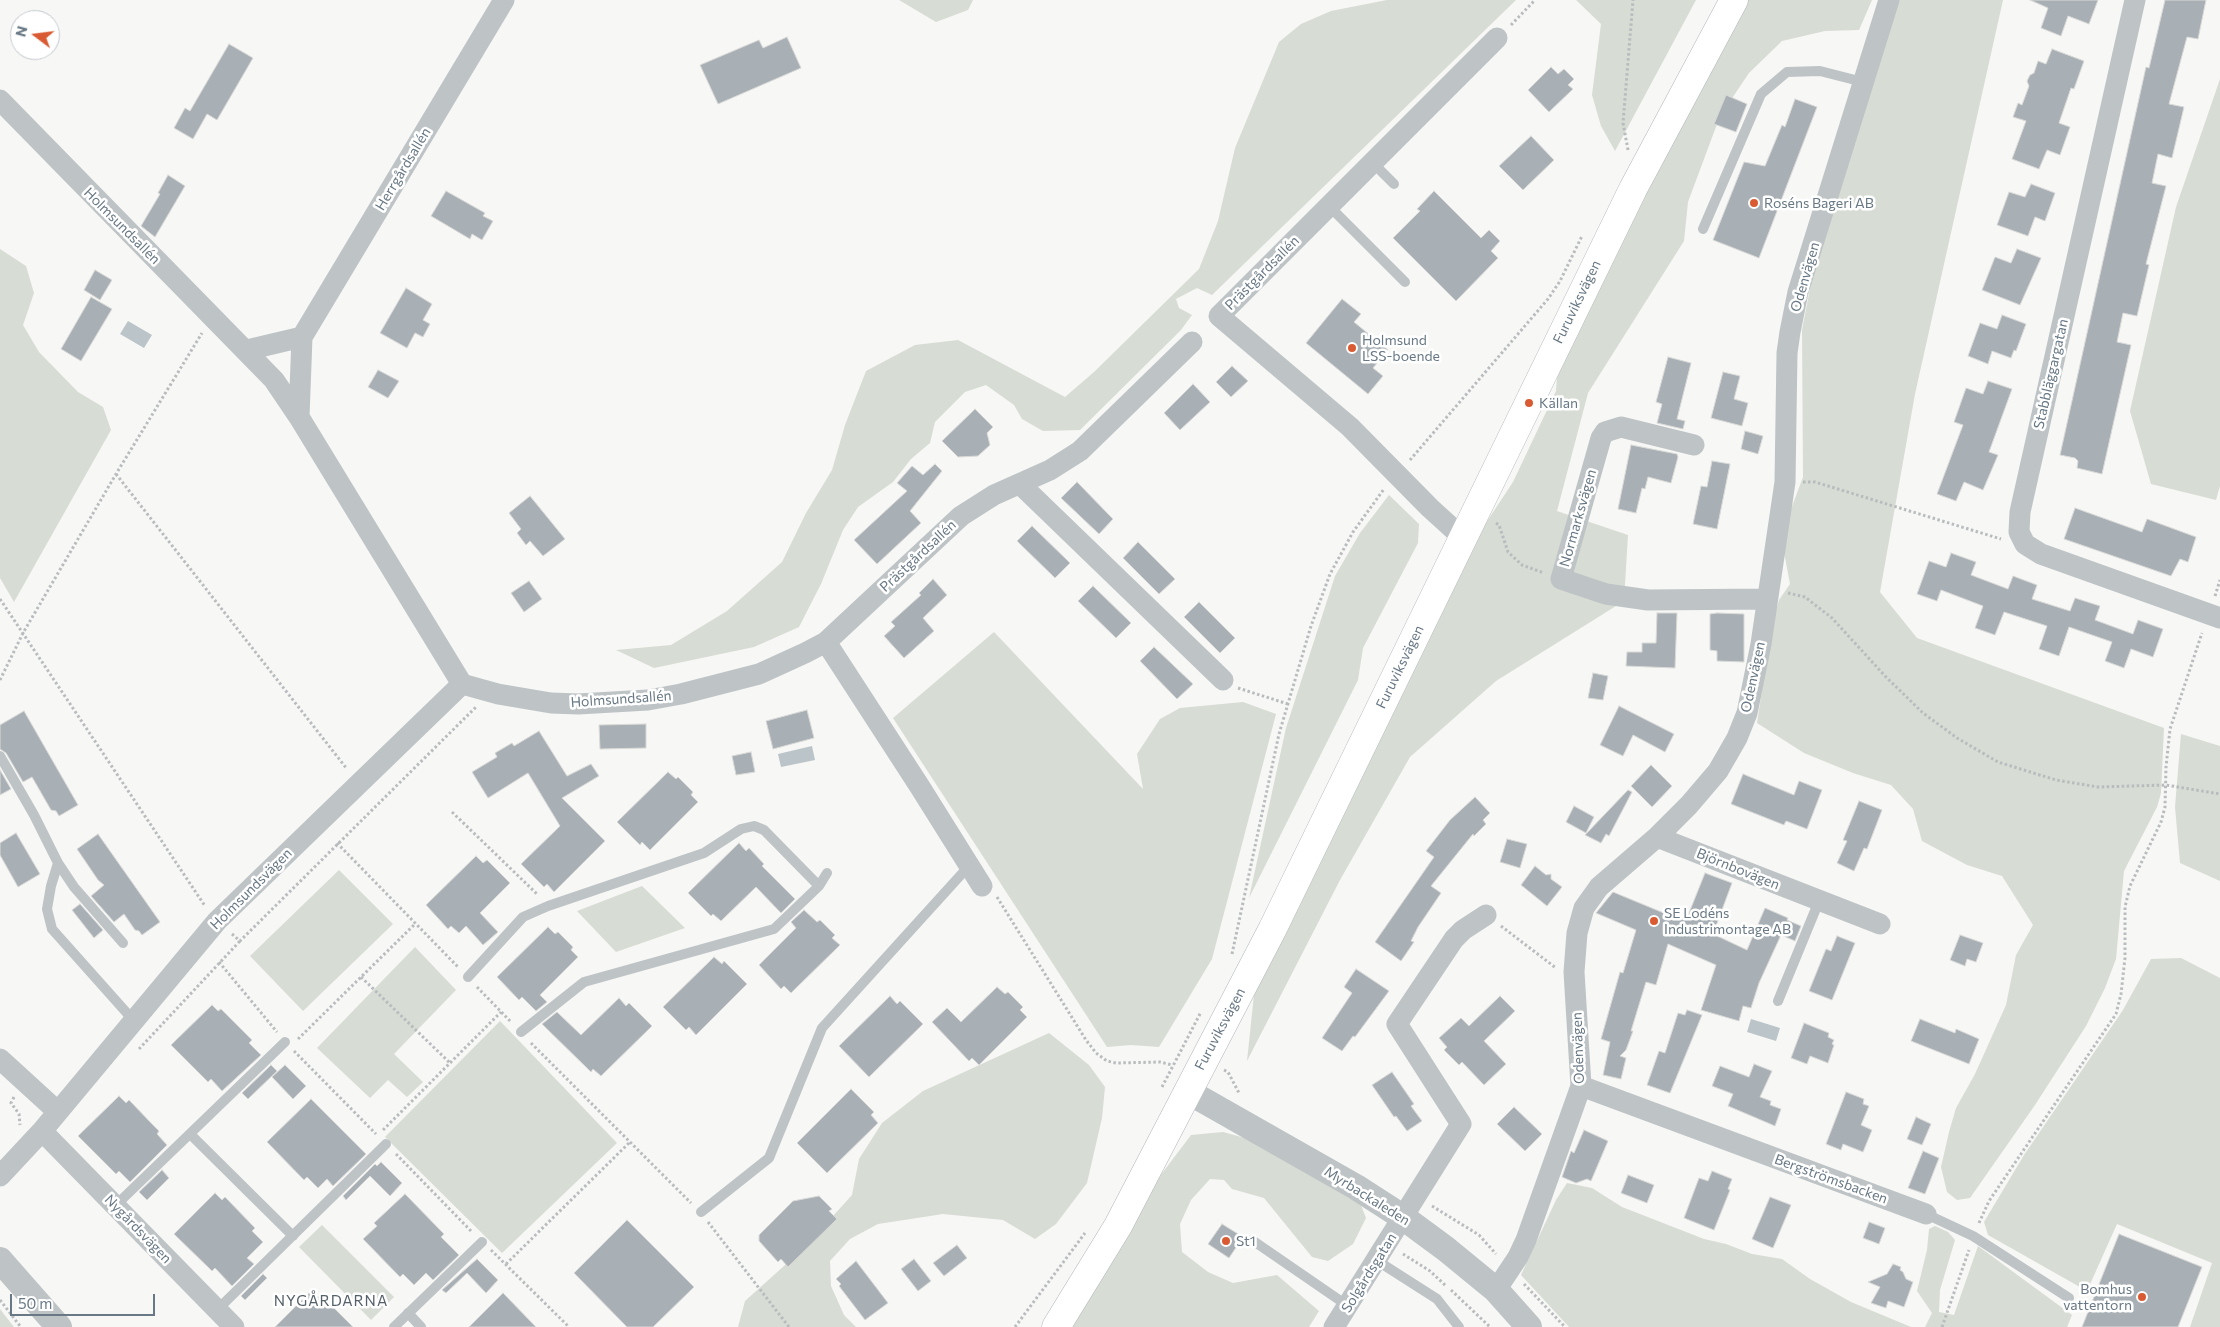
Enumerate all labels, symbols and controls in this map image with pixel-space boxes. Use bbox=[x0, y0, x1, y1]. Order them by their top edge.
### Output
north arrow bbox=[10, 10, 60, 60]
text: N bbox=[11, 24, 31, 39]
street label: Herrgårdsallén bbox=[372, 125, 434, 213]
street label: Holmsundsallén bbox=[80, 184, 164, 268]
place label: Roséns Bageri AB bbox=[1764, 195, 1874, 211]
marker: Roséns Bageri AB bbox=[1748, 197, 1760, 209]
street label: Prästgårdsallén bbox=[1221, 232, 1303, 314]
street label: Odenvägen bbox=[1787, 240, 1823, 314]
street label: Furuviksvägen bbox=[1550, 258, 1604, 346]
street label: Stabbläggargatan bbox=[2030, 317, 2072, 431]
place label: Holmsund LSS-boende bbox=[1362, 332, 1440, 364]
marker: Holmsund LSS-boende bbox=[1346, 342, 1358, 354]
place label: Källan bbox=[1539, 395, 1578, 411]
marker: Källan bbox=[1523, 397, 1535, 409]
street label: Normarksvägen bbox=[1556, 467, 1600, 569]
street label: Prästgårdsallén bbox=[876, 516, 960, 596]
street label: Furuviksvägen bbox=[1373, 623, 1427, 711]
street label: Odenvägen bbox=[1737, 640, 1769, 714]
street label: Holmsundsallén bbox=[570, 687, 672, 711]
street label: Holmsundsvägen bbox=[207, 845, 295, 933]
street label: Björnbovägen bbox=[1694, 845, 1782, 893]
place label: SE Lodéns Industrimontage AB bbox=[1664, 905, 1791, 938]
marker: SE Lodéns Industrimontage AB bbox=[1648, 915, 1660, 927]
street label: Furuviksvägen bbox=[1191, 985, 1249, 1073]
street label: Odenvägen bbox=[1568, 1012, 1588, 1084]
street label: Bergströmsbacken bbox=[1772, 1151, 1890, 1207]
street label: Myrbackaleden bbox=[1321, 1163, 1413, 1229]
street label: Nygårdsvägen bbox=[101, 1191, 175, 1267]
street label: Solgårdsgatan bbox=[1338, 1230, 1400, 1316]
place label: St1 bbox=[1236, 1233, 1256, 1249]
marker: St1 bbox=[1220, 1235, 1232, 1247]
place label: Bomhus vattentorn bbox=[2063, 1281, 2132, 1314]
scale bar bbox=[12, 1284, 158, 1316]
marker: Bomhus vattentorn bbox=[2136, 1291, 2148, 1303]
district label: NYGÅRDARNA bbox=[272, 1292, 390, 1310]
text: 50 m bbox=[18, 1294, 52, 1312]

